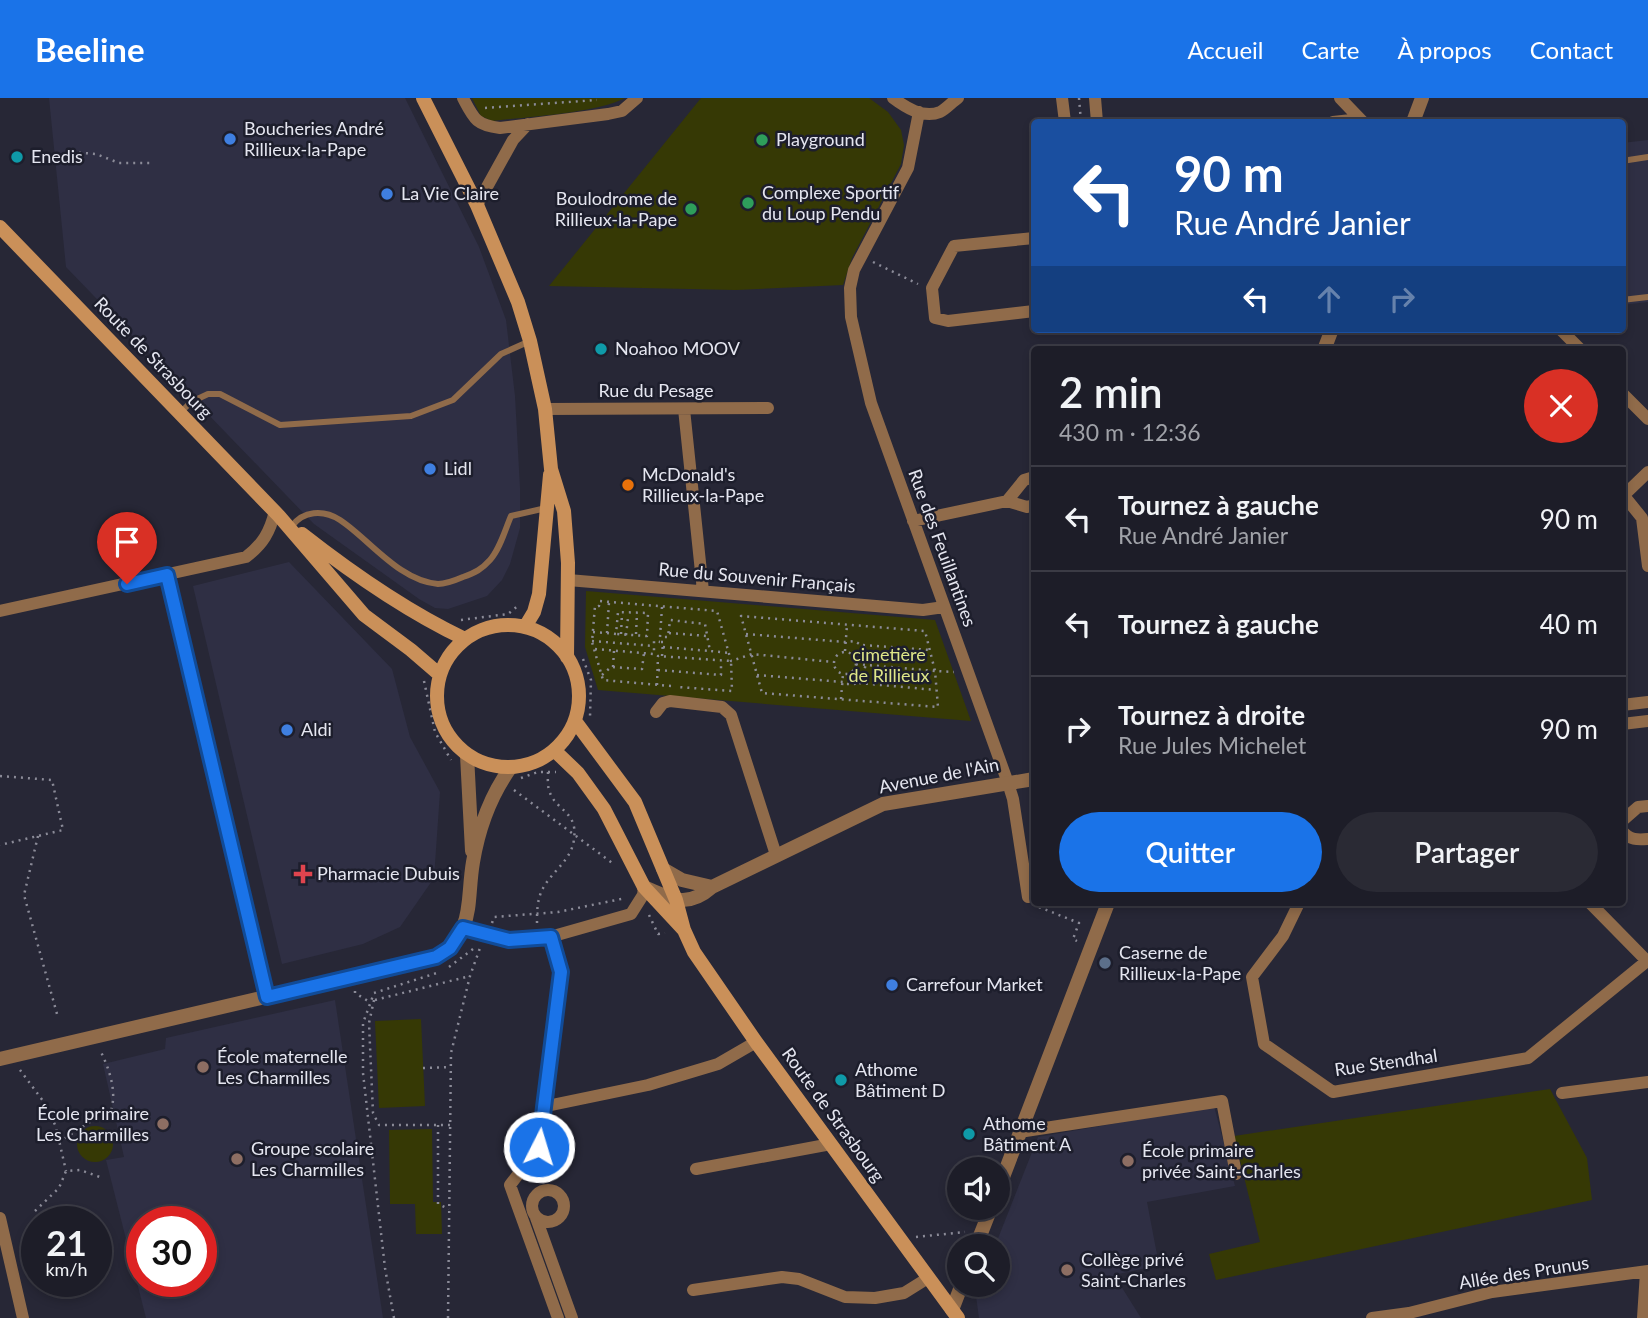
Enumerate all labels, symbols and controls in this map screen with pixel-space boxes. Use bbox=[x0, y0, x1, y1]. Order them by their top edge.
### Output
text: Beeline bbox=[35, 29, 145, 69]
text: Accueil bbox=[1187, 35, 1263, 64]
text: Carte bbox=[1301, 35, 1359, 64]
text: À propos bbox=[1397, 35, 1492, 64]
text: Contact bbox=[1530, 35, 1613, 64]
place label: Boucheries André Rillieux-la-Pape bbox=[244, 117, 384, 160]
place label: Playground bbox=[776, 128, 865, 150]
marker: Boucheries André Rillieux-la-Pape bbox=[222, 131, 238, 147]
marker: Playground bbox=[754, 132, 770, 148]
text: 90 m bbox=[1174, 144, 1284, 202]
place label: Enedis bbox=[31, 145, 83, 167]
icon: left bbox=[1059, 147, 1150, 238]
marker: Enedis bbox=[9, 149, 25, 165]
place label: Complexe Sportif du Loup Pendu bbox=[762, 181, 900, 224]
place label: La Vie Claire bbox=[401, 182, 499, 204]
marker: La Vie Claire bbox=[379, 186, 395, 202]
place label: Boulodrome de Rillieux-la-Pape bbox=[555, 187, 677, 230]
marker: Complexe Sportif du Loup Pendu bbox=[740, 195, 756, 211]
marker: Boulodrome de Rillieux-la-Pape bbox=[683, 201, 699, 217]
text: Rue André Janier bbox=[1174, 203, 1411, 242]
icon: left bbox=[1237, 280, 1275, 318]
icon: ahead bbox=[1310, 280, 1348, 318]
icon: right bbox=[1383, 280, 1421, 318]
street label: Route de Strasbourg bbox=[90, 292, 217, 423]
place label: Noahoo MOOV bbox=[615, 337, 741, 359]
marker: Noahoo MOOV bbox=[593, 341, 609, 357]
text: 2 min bbox=[1059, 367, 1163, 417]
button: close bbox=[1524, 369, 1598, 443]
street label: Rue du Pesage bbox=[598, 379, 714, 401]
text: 430 m · 12:36 bbox=[1059, 418, 1201, 446]
place label: Lidl bbox=[444, 457, 472, 479]
marker: Lidl bbox=[422, 461, 438, 477]
place label: McDonald's Rillieux-la-Pape bbox=[642, 463, 764, 506]
street label: Rue des Feuillantines bbox=[904, 466, 982, 630]
marker: McDonald's Rillieux-la-Pape bbox=[620, 477, 636, 493]
text: Tournez à gauche bbox=[1118, 489, 1319, 521]
icon: left bbox=[1059, 500, 1097, 538]
text: 90 m bbox=[1540, 503, 1598, 535]
pin bbox=[97, 512, 157, 584]
text: Rue André Janier bbox=[1118, 521, 1288, 549]
icon: arrive bbox=[108, 523, 146, 561]
street label: Rue du Souvenir Français bbox=[658, 557, 857, 597]
icon: left bbox=[1059, 605, 1097, 643]
text: Tournez à gauche bbox=[1118, 608, 1319, 640]
text: 40 m bbox=[1540, 608, 1598, 640]
park label: cimetière de Rillieux bbox=[849, 643, 930, 686]
text: Tournez à droite bbox=[1118, 699, 1305, 731]
icon: right bbox=[1059, 710, 1097, 748]
text: 90 m bbox=[1540, 713, 1598, 745]
place label: Aldi bbox=[301, 718, 332, 740]
marker: Aldi bbox=[279, 722, 295, 738]
text: Rue Jules Michelet bbox=[1118, 731, 1306, 759]
street label: Avenue de l'Ain bbox=[877, 753, 1001, 797]
button: Quitter bbox=[1059, 812, 1322, 892]
button: Partager bbox=[1336, 812, 1598, 892]
place label: Pharmacie Dubuis bbox=[317, 862, 460, 884]
marker: Pharmacie Dubuis bbox=[295, 866, 311, 882]
place label: Caserne de Rillieux-la-Pape bbox=[1119, 941, 1241, 984]
marker: Caserne de Rillieux-la-Pape bbox=[1097, 955, 1113, 971]
place label: Carrefour Market bbox=[906, 973, 1043, 995]
marker: Carrefour Market bbox=[884, 977, 900, 993]
street label: Route de Strasbourg bbox=[778, 1043, 890, 1186]
street label: Rue Stendhal bbox=[1333, 1044, 1439, 1080]
place label: École maternelle Les Charmilles bbox=[217, 1045, 348, 1088]
place label: Athome Bâtiment D bbox=[855, 1058, 945, 1101]
marker: École maternelle Les Charmilles bbox=[195, 1059, 211, 1075]
marker: Athome Bâtiment D bbox=[833, 1072, 849, 1088]
place label: École primaire Les Charmilles bbox=[36, 1102, 149, 1145]
position arrow bbox=[502, 1110, 576, 1184]
place label: Athome Bâtiment A bbox=[983, 1112, 1072, 1155]
marker: École primaire Les Charmilles bbox=[155, 1116, 171, 1132]
marker: Athome Bâtiment A bbox=[961, 1126, 977, 1142]
place label: Groupe scolaire Les Charmilles bbox=[251, 1137, 374, 1180]
place label: École primaire privée Saint-Charles bbox=[1142, 1139, 1301, 1182]
marker: Groupe scolaire Les Charmilles bbox=[229, 1151, 245, 1167]
marker: École primaire privée Saint-Charles bbox=[1120, 1153, 1136, 1169]
map controls bbox=[947, 1157, 1010, 1297]
button: sound bbox=[947, 1157, 1010, 1220]
speed limit sign: 30 bbox=[126, 1206, 217, 1297]
text: 21 bbox=[46, 1221, 87, 1263]
button: search bbox=[947, 1234, 1010, 1297]
place label: Collège privé Saint-Charles bbox=[1081, 1248, 1186, 1291]
street label: Allée des Prunus bbox=[1457, 1251, 1591, 1293]
text: km/h bbox=[45, 1258, 88, 1280]
marker: Collège privé Saint-Charles bbox=[1059, 1262, 1075, 1278]

